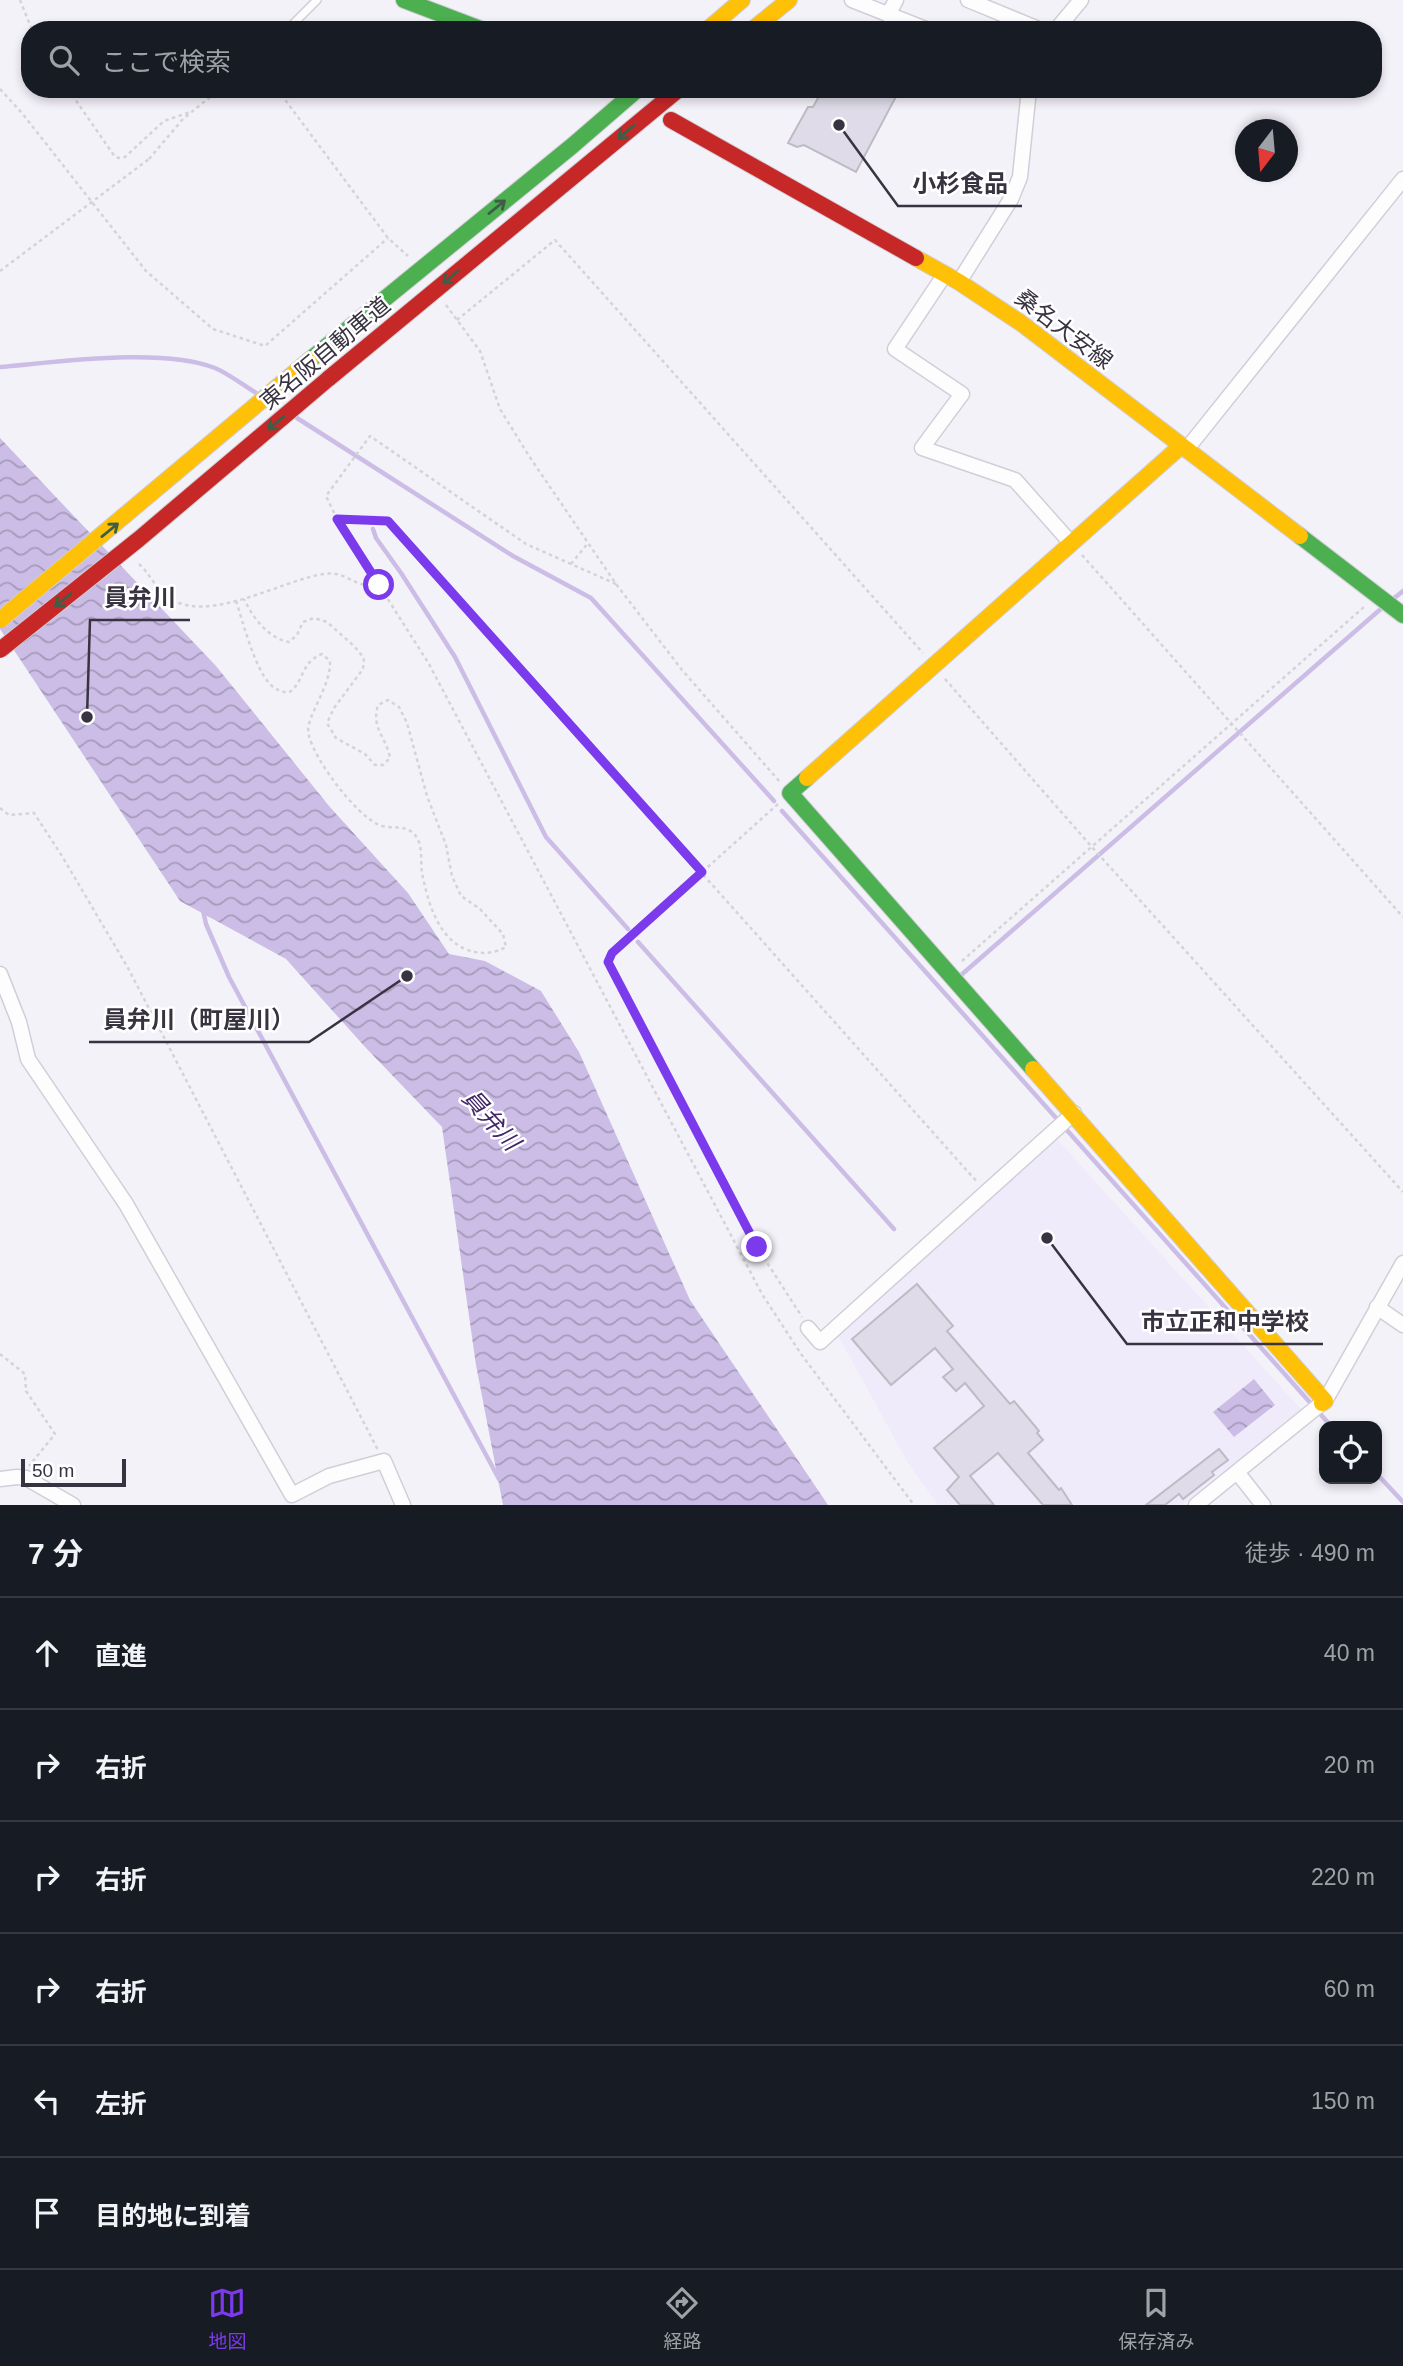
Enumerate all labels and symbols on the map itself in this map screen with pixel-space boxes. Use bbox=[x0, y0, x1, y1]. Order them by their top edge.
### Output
north arrow bbox=[1235, 119, 1298, 182]
one-way arrow bbox=[617, 124, 635, 140]
callout: 小杉食品 bbox=[898, 161, 1022, 206]
text: 小杉食品 bbox=[912, 170, 1008, 197]
one-way arrow bbox=[487, 199, 505, 215]
one-way arrow bbox=[442, 269, 460, 285]
street label: 桑名大安線 bbox=[1010, 284, 1118, 374]
street label: 東名阪自動車道 bbox=[255, 291, 395, 415]
one-way arrow bbox=[267, 415, 285, 431]
one-way arrow bbox=[100, 522, 118, 538]
route start bbox=[363, 569, 394, 600]
callout: 員弁川 bbox=[90, 575, 190, 620]
text: 員弁川 bbox=[104, 584, 176, 611]
one-way arrow bbox=[54, 592, 72, 607]
callout: 員弁川（町屋川） bbox=[89, 997, 309, 1042]
text: 員弁川（町屋川） bbox=[103, 1006, 295, 1033]
water label: 員弁川 bbox=[457, 1084, 528, 1158]
route end bbox=[741, 1231, 772, 1262]
callout: 市立正和中学校 bbox=[1127, 1299, 1323, 1344]
text: 市立正和中学校 bbox=[1141, 1308, 1309, 1335]
scale bar bbox=[21, 1456, 126, 1488]

